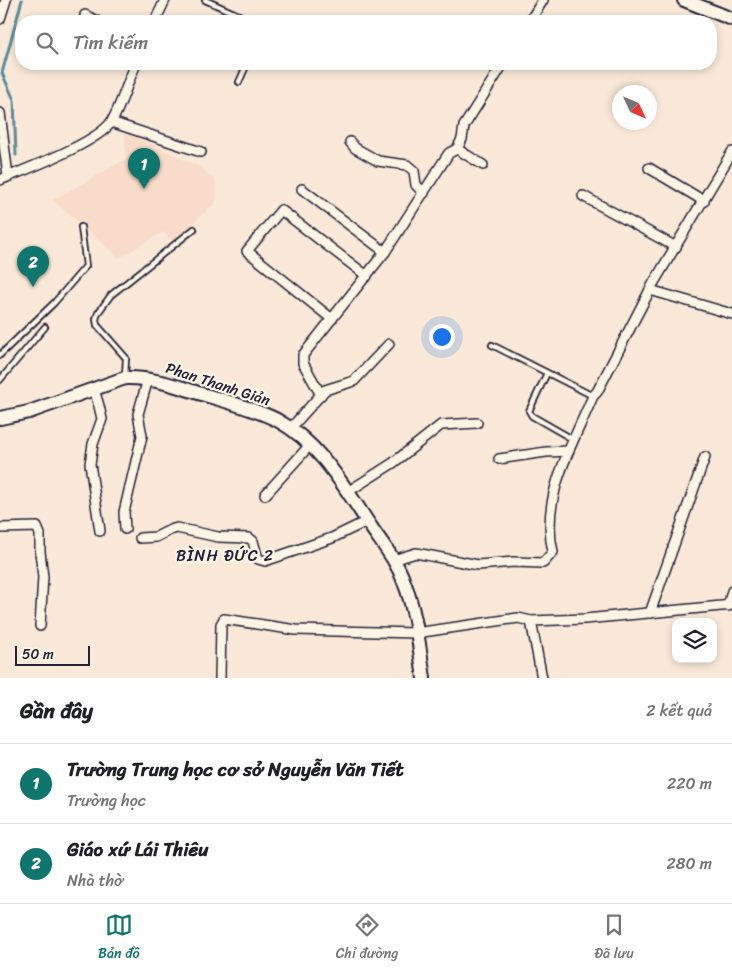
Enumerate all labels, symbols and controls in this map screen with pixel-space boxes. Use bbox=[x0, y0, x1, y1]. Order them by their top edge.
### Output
search box bbox=[15, 15, 717, 70]
text: Tìm kiếm bbox=[73, 26, 148, 59]
icon: search bbox=[33, 29, 61, 57]
north arrow bbox=[612, 85, 657, 130]
pin: 1 bbox=[128, 148, 160, 189]
pin: 2 bbox=[17, 246, 49, 287]
your location bbox=[429, 324, 455, 350]
street label: Phan Thanh Giản bbox=[162, 355, 274, 413]
district label: BÌNH ĐỨC 2 bbox=[176, 541, 274, 570]
map controls bbox=[672, 618, 717, 663]
button: layers bbox=[672, 618, 717, 663]
text: 50 m bbox=[22, 642, 54, 667]
scale bar bbox=[15, 643, 90, 666]
text: Gần đây bbox=[20, 692, 93, 730]
text: 2 kết quả bbox=[646, 696, 712, 725]
text: Trường Trung học cơ sở Nguyễn Văn Tiết bbox=[67, 753, 404, 786]
text: 1 bbox=[33, 769, 39, 798]
text: 220 m bbox=[667, 769, 712, 798]
text: Trường học bbox=[67, 786, 146, 815]
text: Giáo xứ Lái Thiêu bbox=[67, 833, 208, 866]
text: 2 bbox=[31, 849, 41, 878]
text: 280 m bbox=[667, 849, 712, 878]
text: Nhà thờ bbox=[67, 866, 123, 895]
tab: Bản đồ bbox=[98, 911, 140, 966]
tab: Chỉ đường bbox=[336, 911, 398, 966]
tab: Đã lưu bbox=[595, 911, 634, 966]

